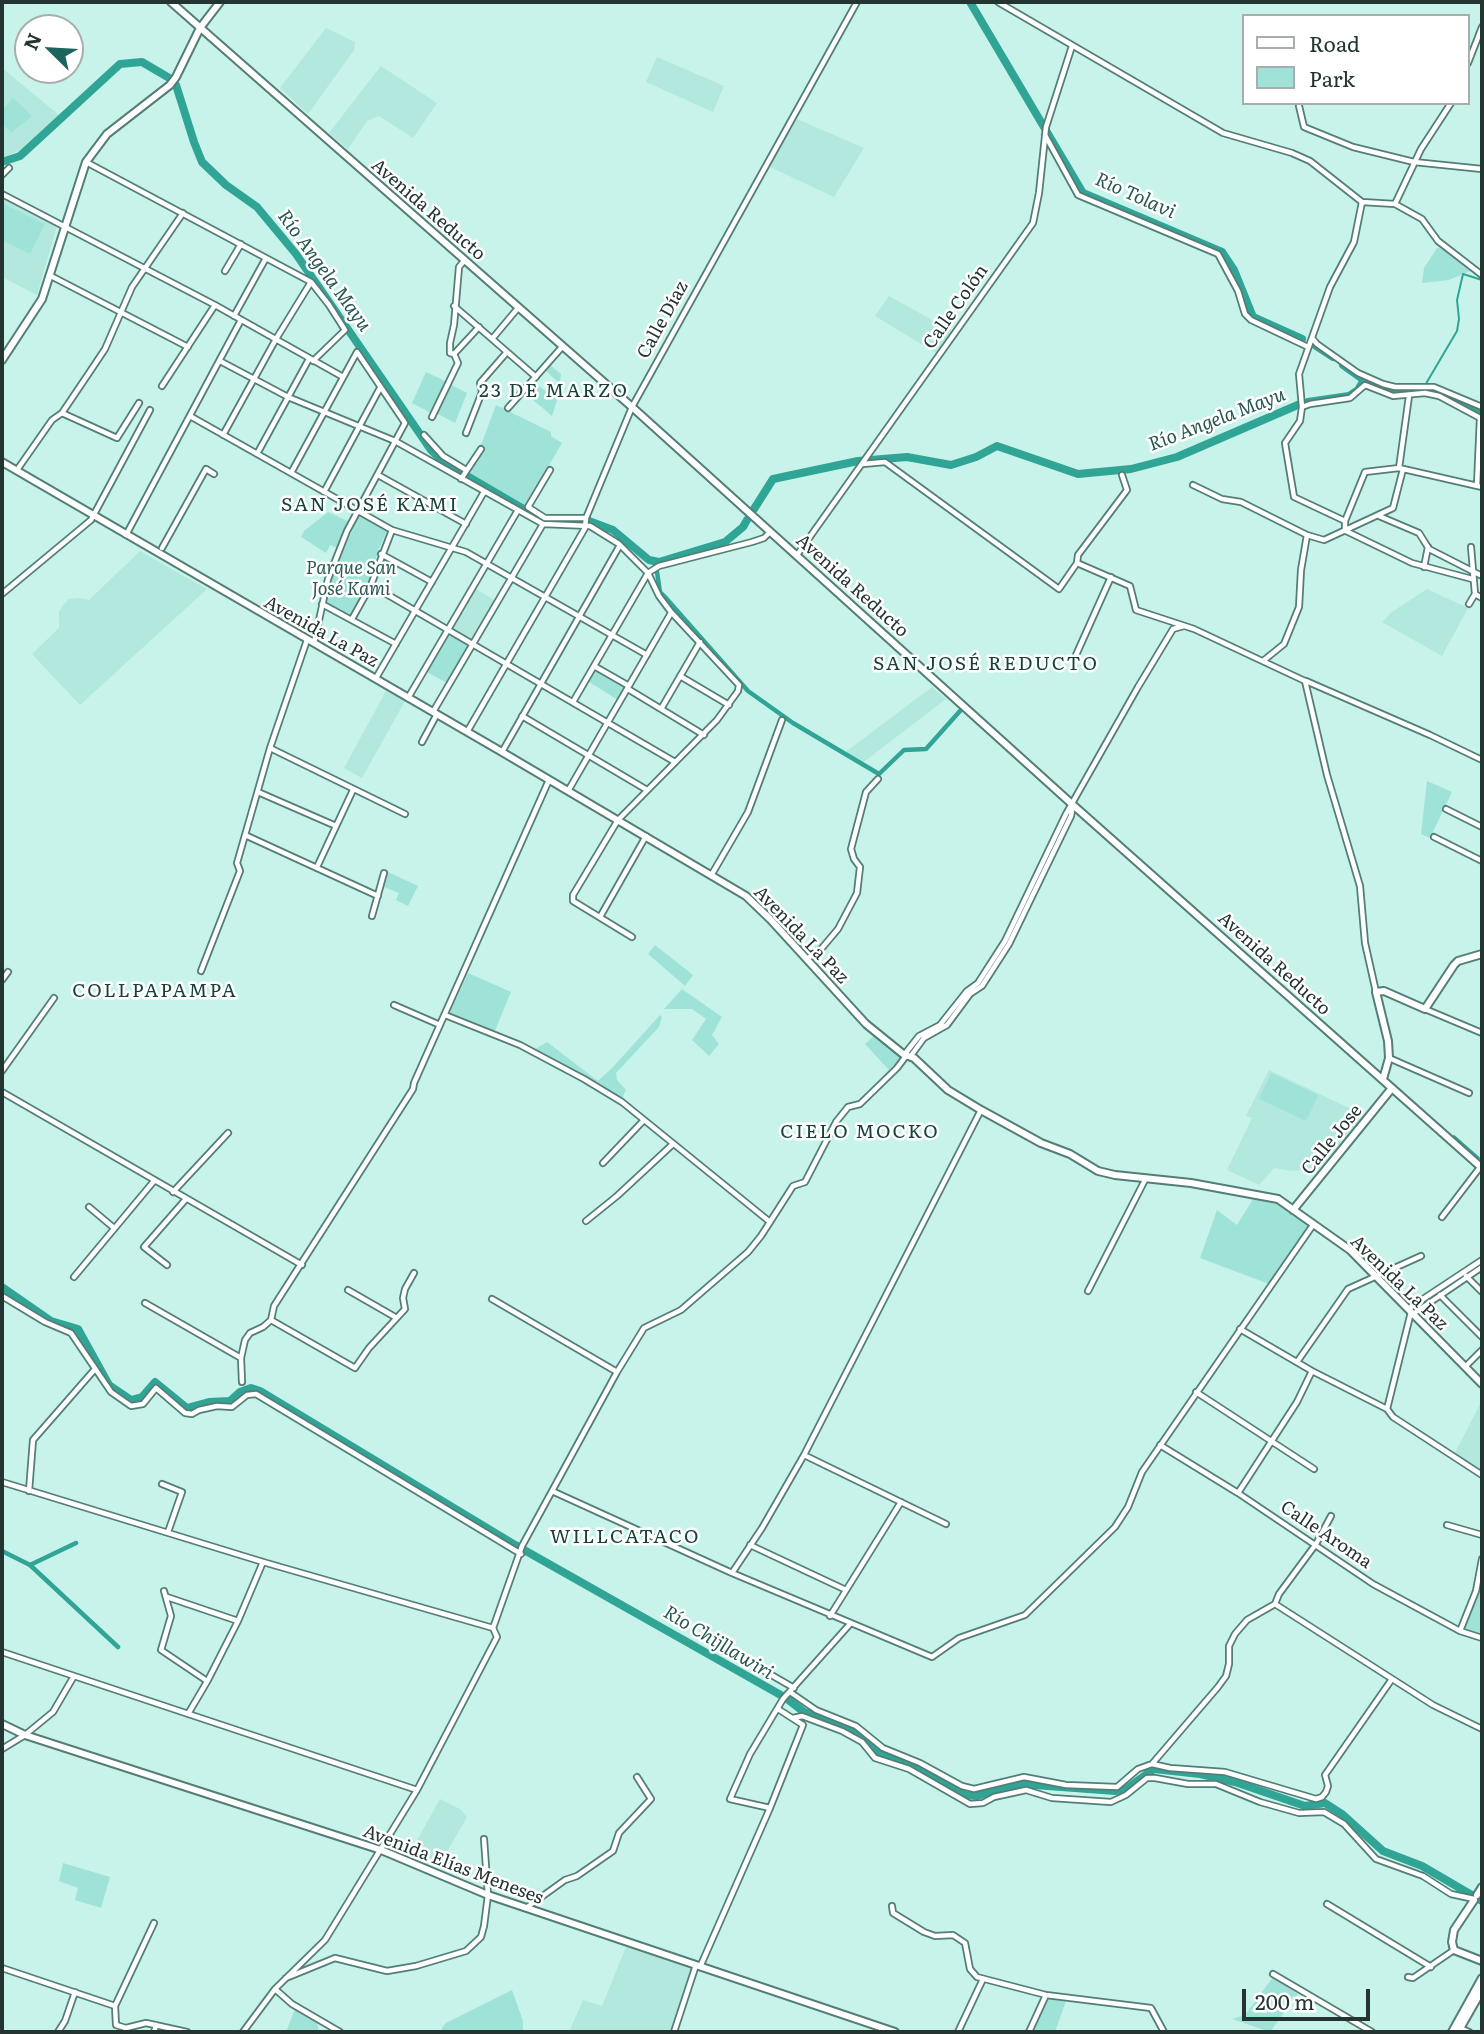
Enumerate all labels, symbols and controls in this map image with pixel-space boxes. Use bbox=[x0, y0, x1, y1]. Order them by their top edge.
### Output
north arrow bbox=[14, 14, 84, 84]
legend bbox=[1242, 14, 1470, 105]
text: Road bbox=[1309, 27, 1360, 58]
text: N bbox=[16, 28, 48, 54]
text: Park bbox=[1309, 62, 1355, 93]
street label: Avenida Reducto bbox=[367, 155, 489, 265]
water label: Río Tolavi bbox=[1091, 168, 1179, 224]
water label: Río Angela Mayu bbox=[272, 206, 376, 336]
street label: Calle Colón bbox=[919, 261, 993, 353]
street label: Calle Díaz bbox=[633, 278, 693, 362]
district label: 23 DE MARZO bbox=[480, 380, 628, 402]
water label: Río Angela Mayu bbox=[1145, 383, 1289, 457]
district label: SAN JOSÉ KAMI bbox=[283, 494, 457, 516]
street label: Avenida Reducto bbox=[791, 530, 913, 642]
park label: Parque San José Kami bbox=[306, 558, 396, 600]
street label: Avenida La Paz bbox=[260, 592, 382, 672]
district label: SAN JOSÉ REDUCTO bbox=[875, 653, 1097, 675]
street label: Avenida La Paz bbox=[749, 882, 853, 988]
street label: Avenida Reducto bbox=[1213, 908, 1335, 1020]
district label: COLLPAPAMPA bbox=[74, 980, 236, 1002]
street label: Calle Jose bbox=[1297, 1101, 1367, 1179]
district label: CIELO MOCKO bbox=[782, 1121, 938, 1143]
street label: Avenida La Paz bbox=[1346, 1231, 1452, 1335]
street label: Calle Aroma bbox=[1276, 1497, 1376, 1573]
district label: WILLCATACO bbox=[551, 1526, 699, 1548]
water label: Río Chijllawiri bbox=[659, 1601, 777, 1685]
street label: Avenida Elías Meneses bbox=[360, 1821, 546, 1909]
scale bar bbox=[1246, 1974, 1374, 2018]
text: 200 m bbox=[1255, 1985, 1315, 2016]

